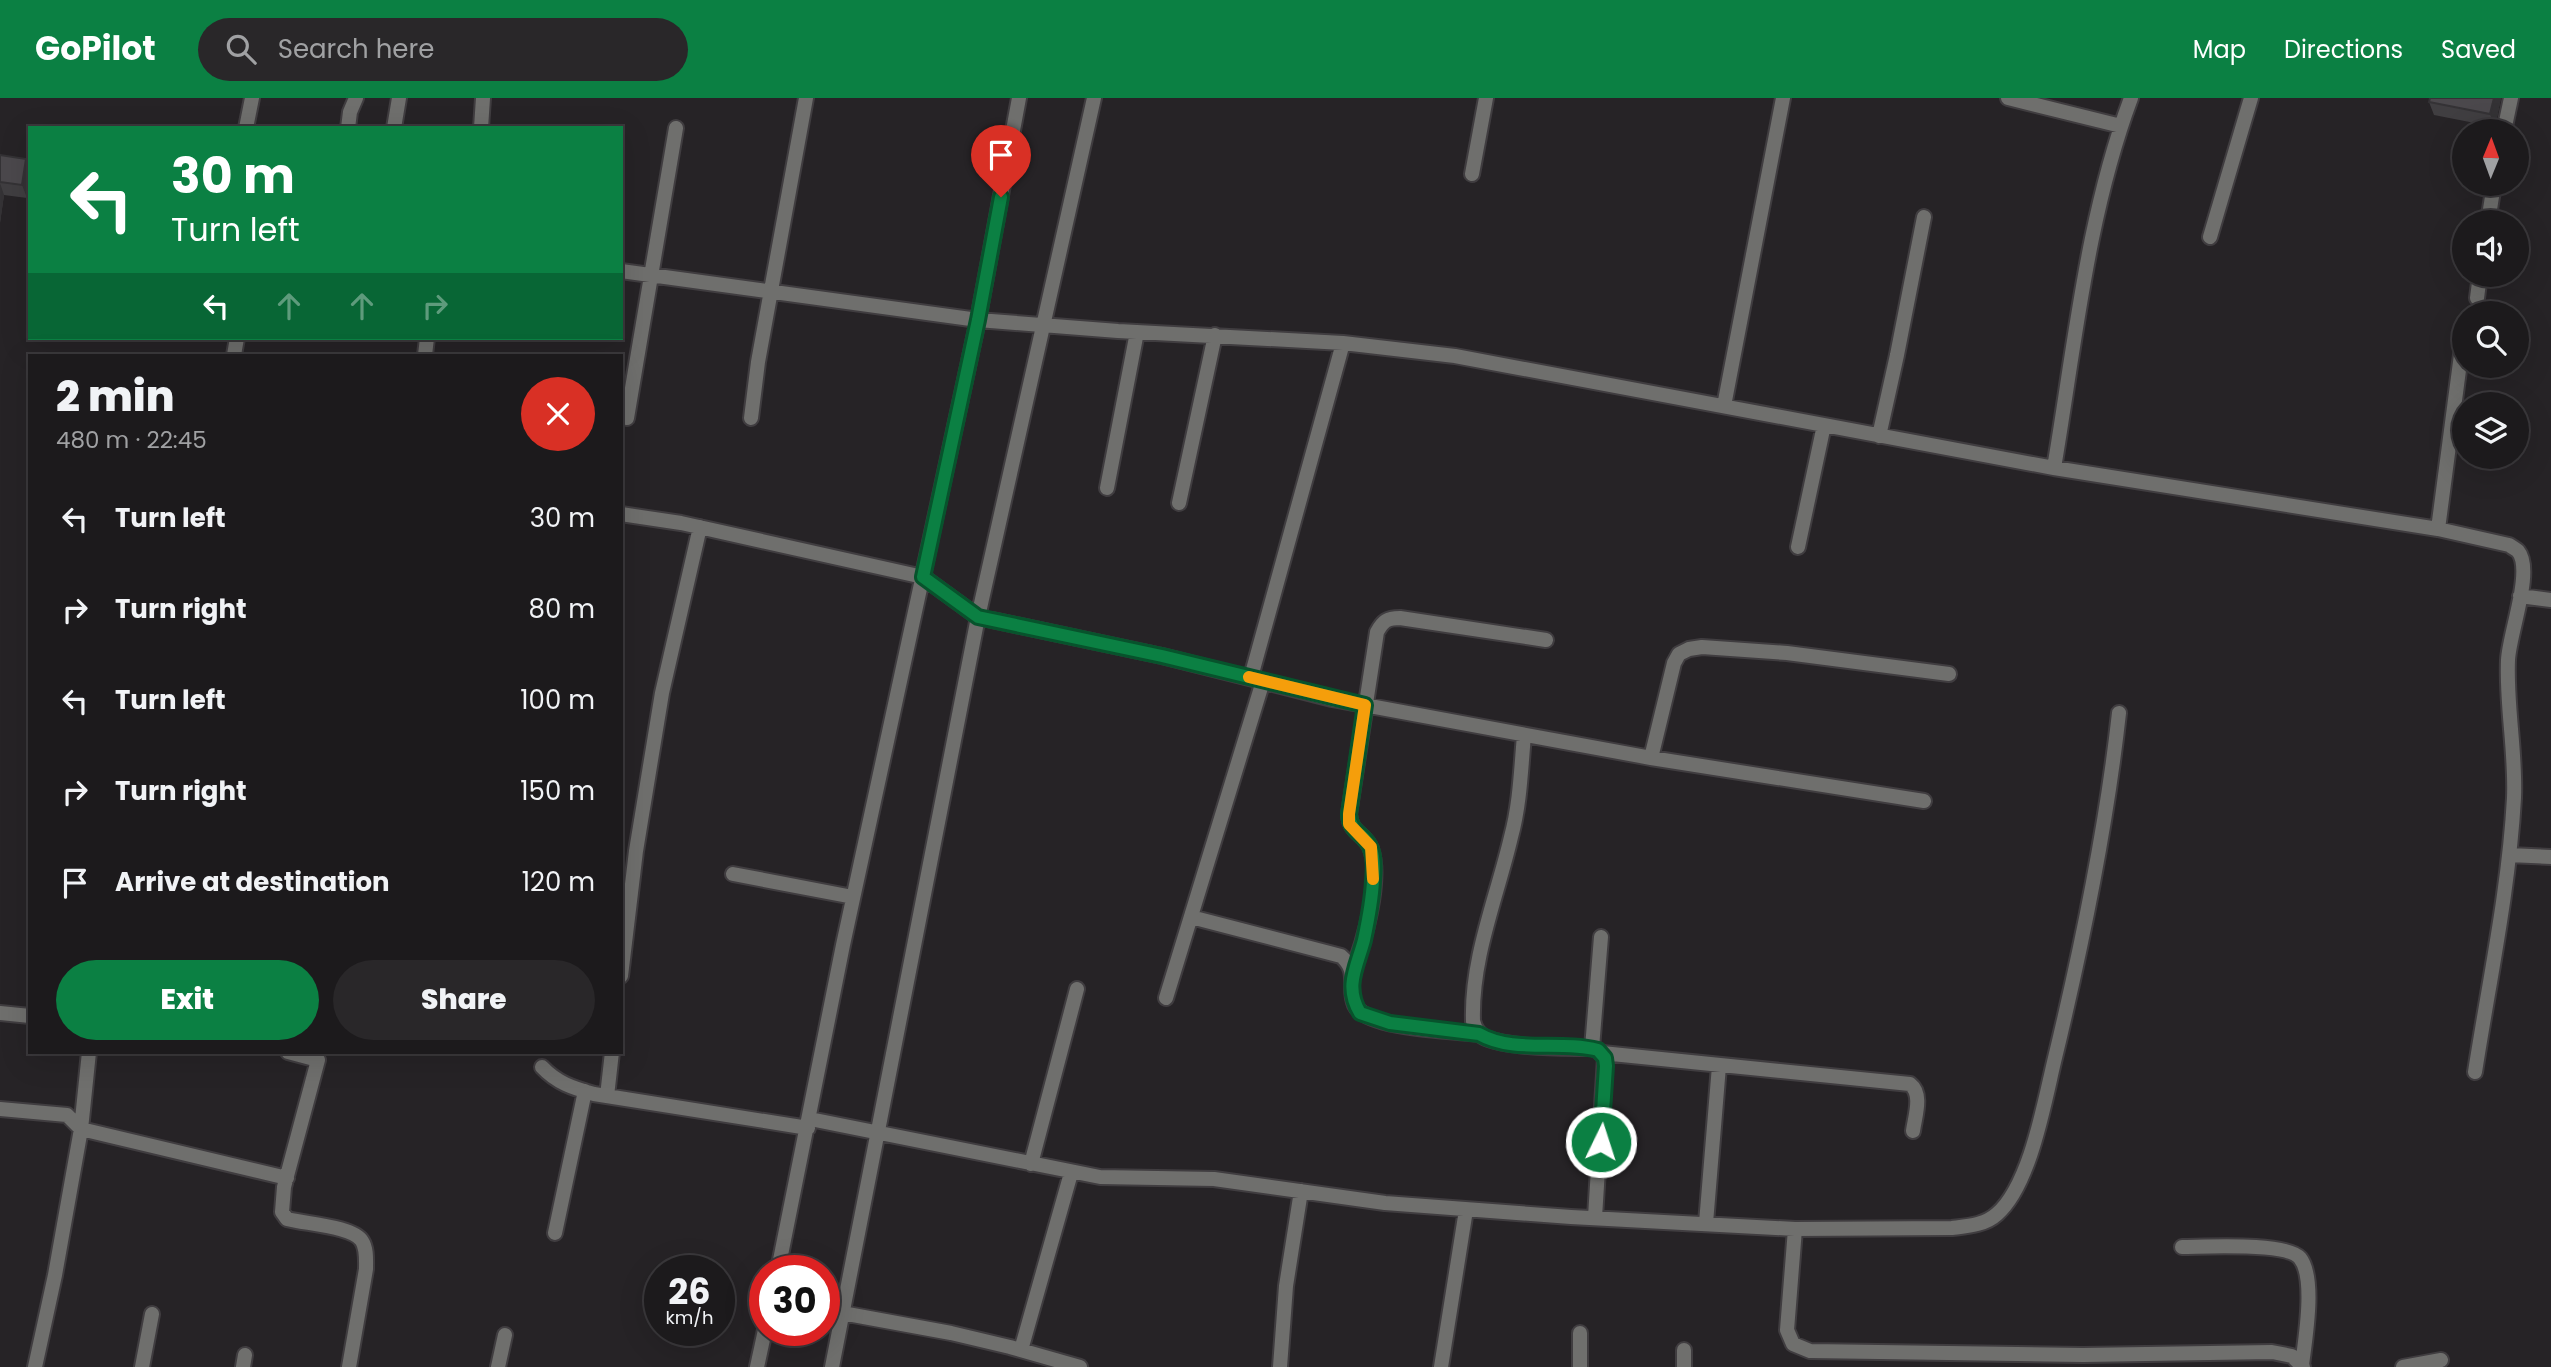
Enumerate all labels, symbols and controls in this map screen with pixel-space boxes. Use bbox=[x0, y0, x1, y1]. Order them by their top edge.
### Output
search box bbox=[198, 18, 688, 81]
text: GoPilot bbox=[35, 25, 156, 72]
icon: search bbox=[222, 30, 260, 68]
text: Search here bbox=[278, 31, 434, 67]
text: Map bbox=[2193, 33, 2246, 66]
text: Directions bbox=[2284, 33, 2403, 66]
text: Saved bbox=[2441, 33, 2516, 66]
north arrow bbox=[2452, 119, 2529, 196]
map controls bbox=[2452, 119, 2529, 469]
pin bbox=[971, 125, 1031, 197]
icon: arrive bbox=[982, 136, 1020, 174]
text: 30 m bbox=[171, 142, 295, 210]
icon: left bbox=[56, 154, 147, 245]
text: Turn left bbox=[171, 207, 300, 252]
button: sound bbox=[2452, 210, 2529, 287]
icon: left bbox=[197, 287, 235, 325]
icon: ahead bbox=[270, 287, 308, 325]
icon: ahead bbox=[343, 287, 381, 325]
icon: right bbox=[416, 287, 454, 325]
button: search bbox=[2452, 301, 2529, 378]
text: 2 min bbox=[56, 367, 174, 426]
button: close bbox=[521, 377, 595, 451]
button: layers bbox=[2452, 392, 2529, 469]
text: 480 m · 22:45 bbox=[56, 424, 207, 456]
icon: left bbox=[56, 500, 94, 538]
text: Turn left bbox=[115, 500, 226, 536]
text: 30 m bbox=[530, 500, 595, 536]
icon: right bbox=[56, 591, 94, 629]
text: Turn right bbox=[115, 591, 247, 627]
text: 80 m bbox=[529, 591, 595, 627]
icon: left bbox=[56, 682, 94, 720]
text: Turn left bbox=[115, 682, 226, 718]
text: 100 m bbox=[520, 682, 595, 718]
icon: right bbox=[56, 773, 94, 811]
text: Turn right bbox=[115, 773, 247, 809]
text: 150 m bbox=[520, 773, 595, 809]
icon: arrive bbox=[56, 864, 94, 902]
text: Arrive at destination bbox=[115, 864, 390, 900]
text: 120 m bbox=[522, 864, 595, 900]
button: Exit bbox=[56, 960, 319, 1040]
button: Share bbox=[333, 960, 595, 1040]
position arrow bbox=[1564, 1105, 1638, 1179]
speed limit sign: 30 bbox=[749, 1255, 840, 1346]
text: 26 bbox=[668, 1267, 711, 1316]
text: km/h bbox=[666, 1305, 713, 1330]

